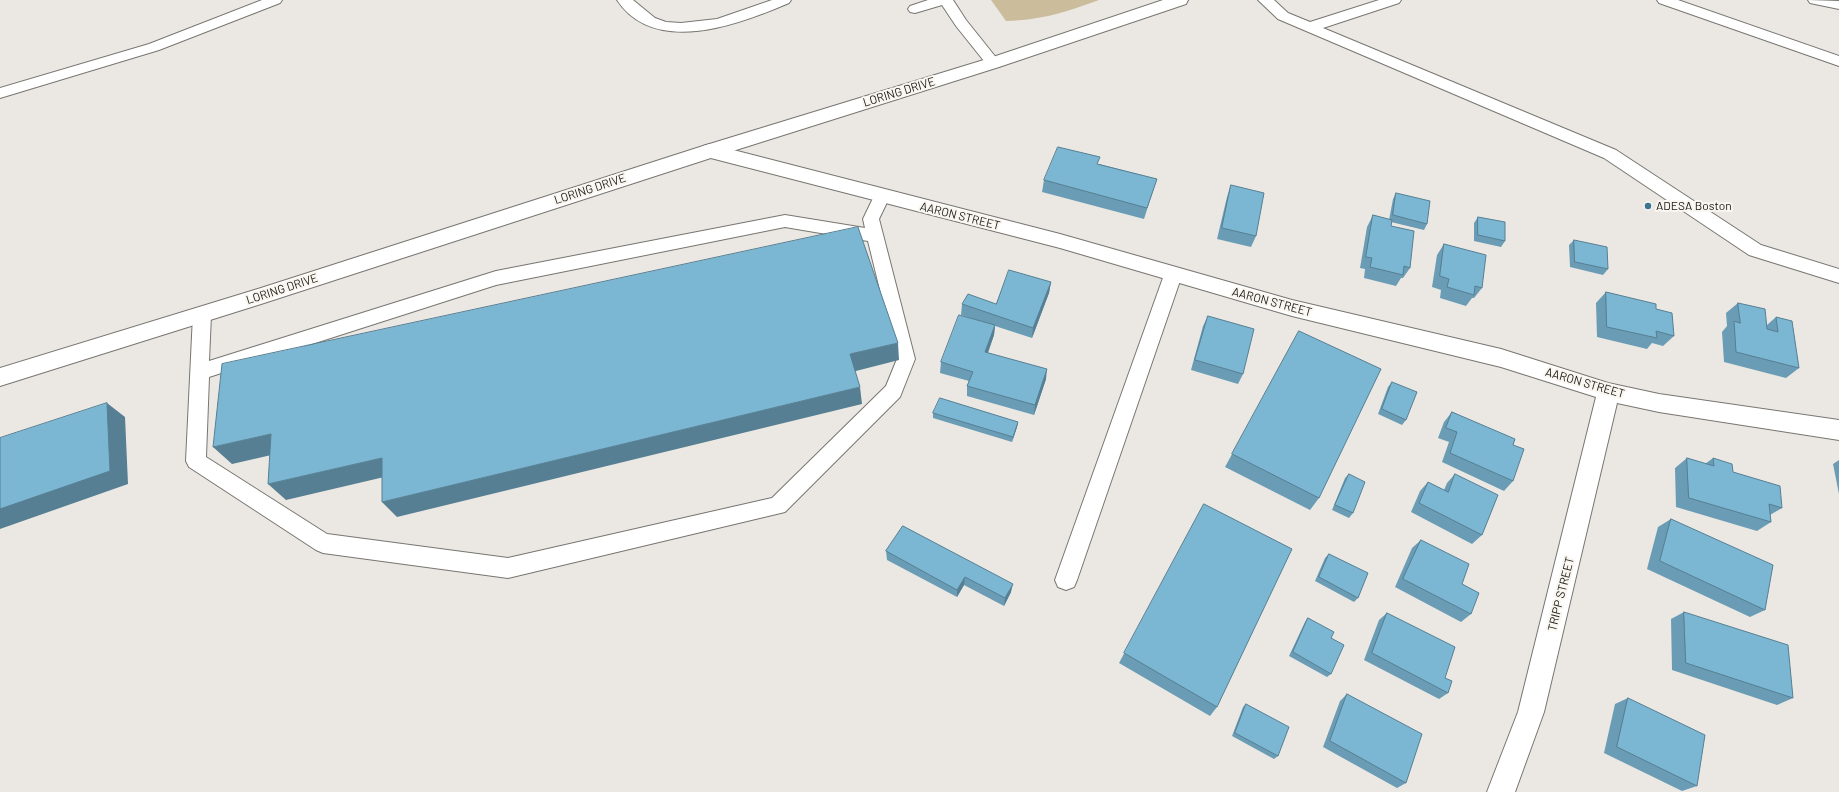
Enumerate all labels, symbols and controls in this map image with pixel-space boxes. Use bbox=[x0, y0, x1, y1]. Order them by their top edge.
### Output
street label: LORING DRIVE bbox=[861, 74, 937, 110]
street label: LORING DRIVE bbox=[552, 171, 628, 207]
street label: AARON STREET bbox=[918, 199, 1002, 233]
place label: ADESA Boston bbox=[1656, 199, 1732, 213]
marker: ADESA Boston bbox=[1643, 201, 1653, 211]
street label: LORING DRIVE bbox=[244, 271, 320, 307]
street label: AARON STREET bbox=[1230, 284, 1314, 320]
street label: AARON STREET bbox=[1544, 365, 1626, 401]
street label: TRIPP STREET bbox=[1545, 555, 1577, 633]

